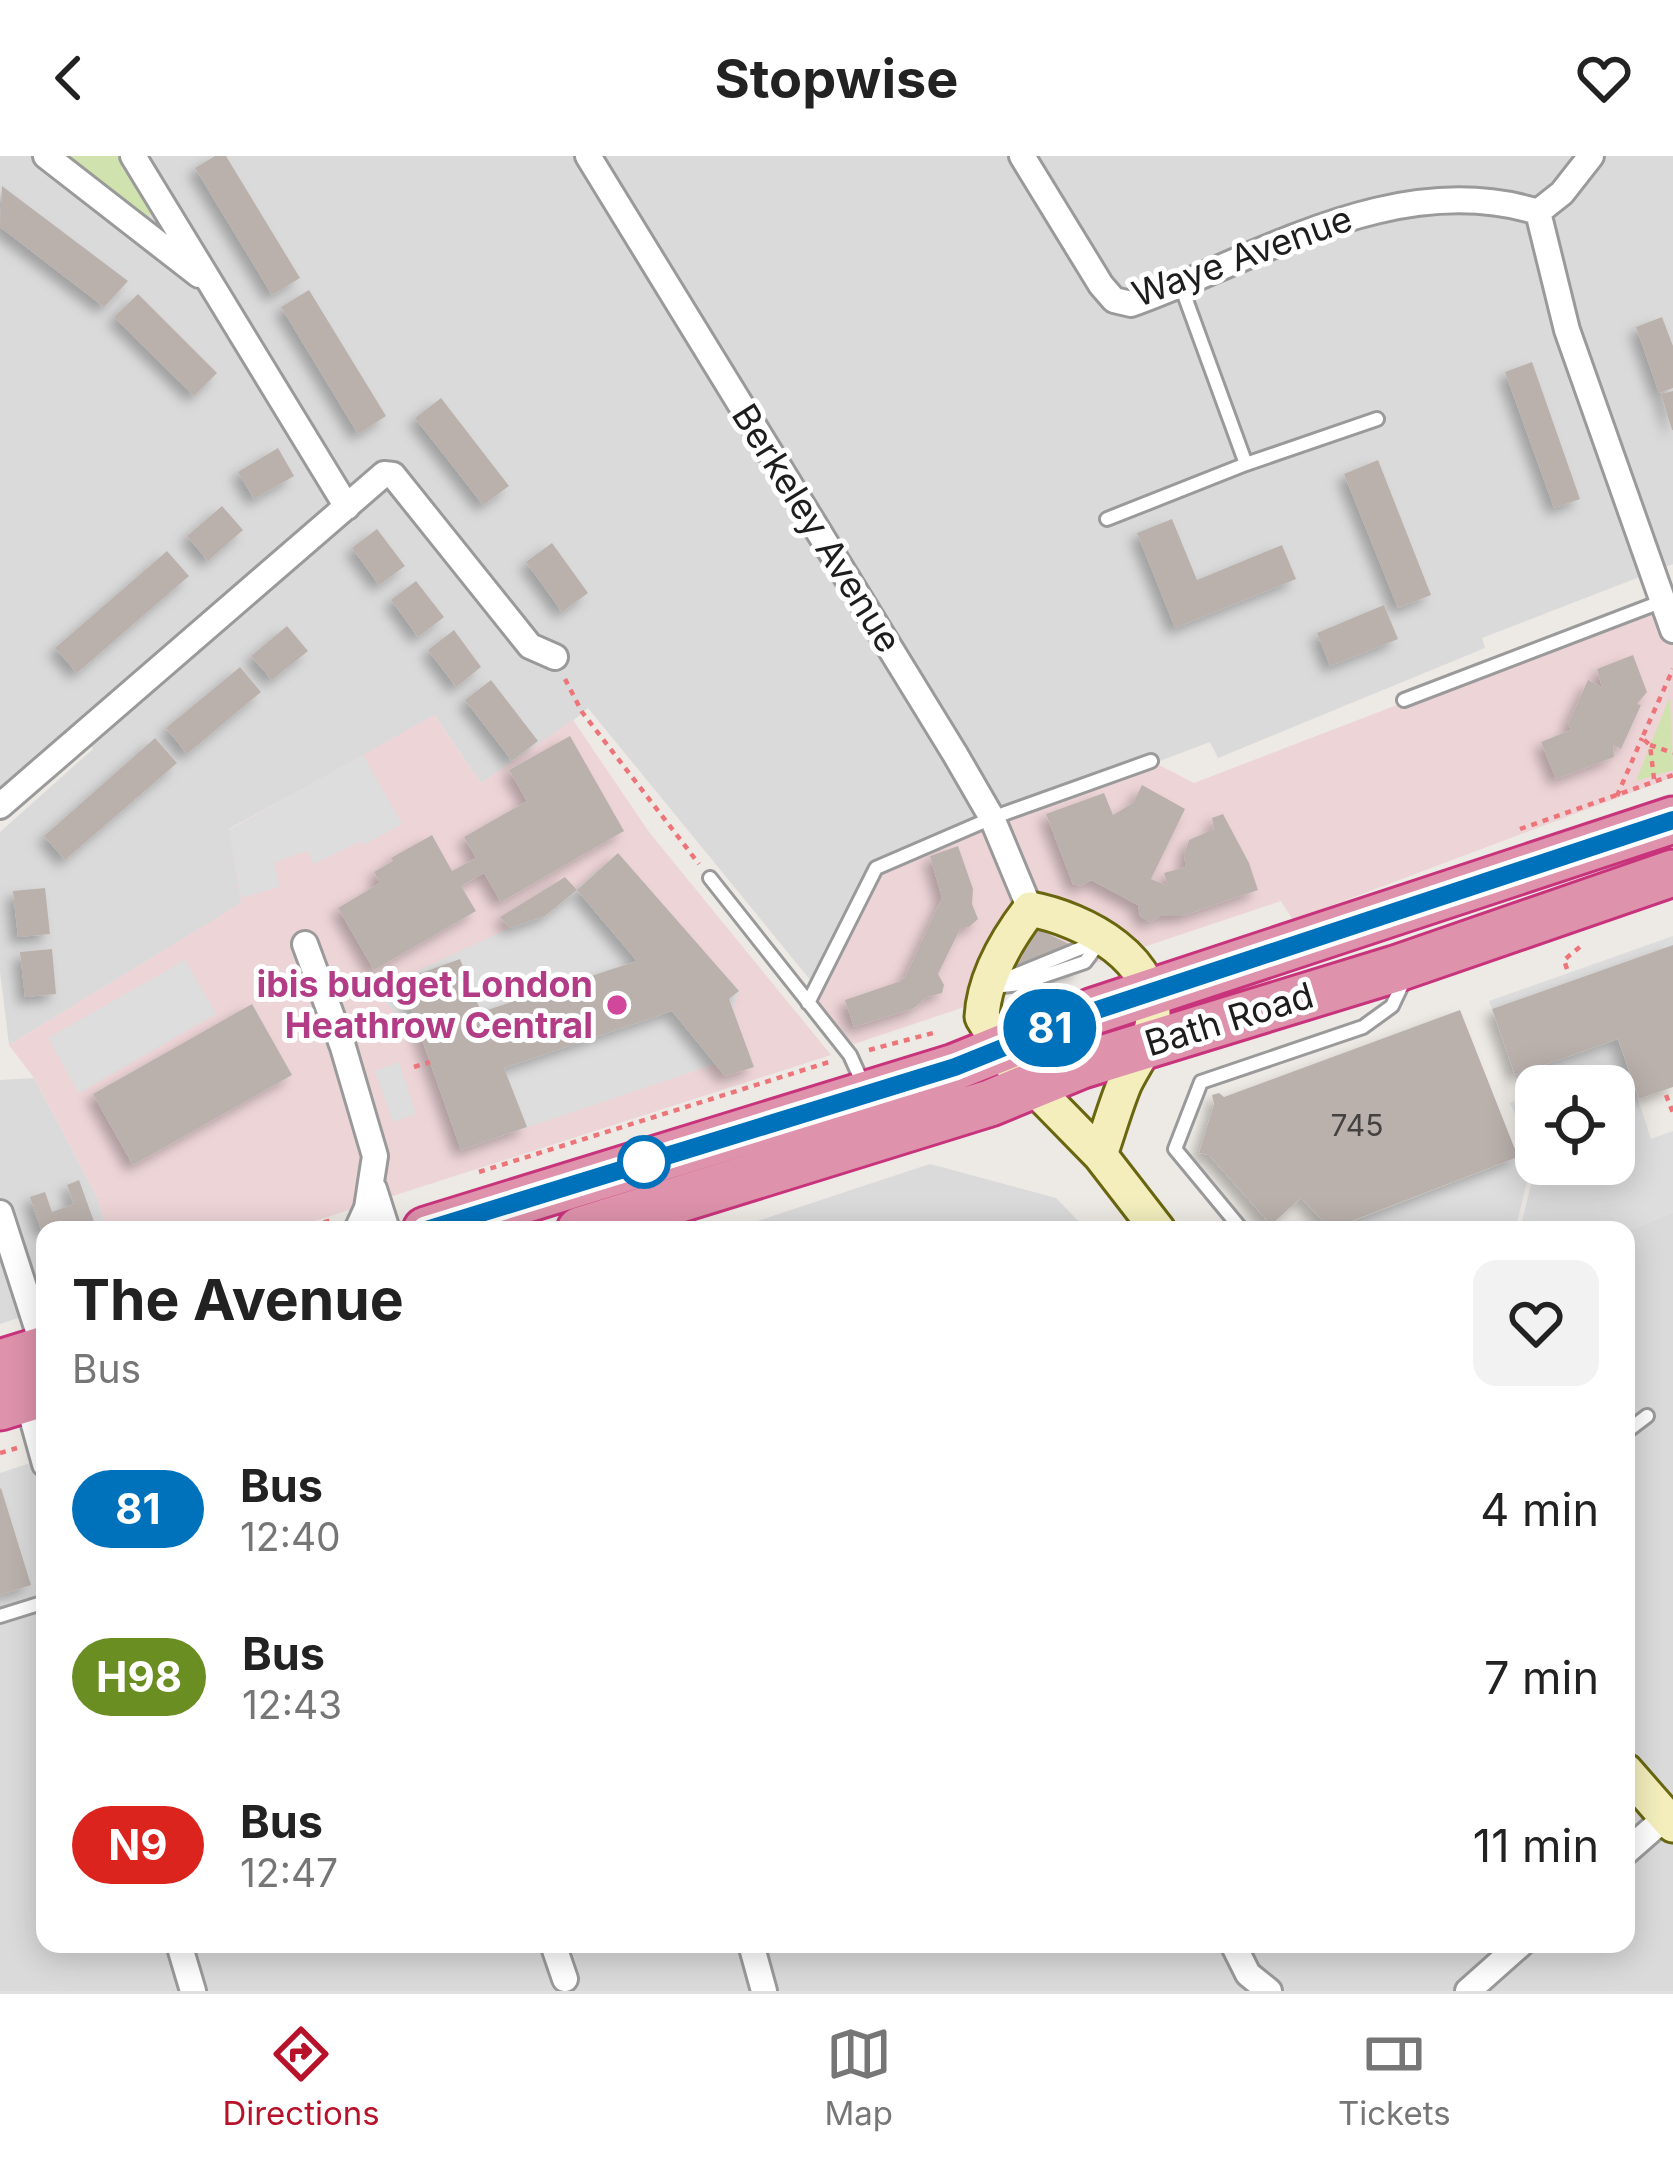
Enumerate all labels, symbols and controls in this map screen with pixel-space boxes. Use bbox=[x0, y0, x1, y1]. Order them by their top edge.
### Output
icon: back bbox=[36, 45, 102, 111]
icon: heart bbox=[1571, 45, 1637, 111]
text: Stopwise bbox=[715, 46, 958, 111]
street label: Waye Avenue bbox=[1126, 196, 1358, 316]
street label: Berkeley Avenue bbox=[723, 396, 911, 660]
place label: ibis budget London Heathrow Central bbox=[256, 962, 593, 1047]
street label: Bath Road bbox=[1139, 973, 1319, 1065]
line badge: 81 bbox=[996, 989, 1104, 1067]
marker: ibis budget London Heathrow Central bbox=[604, 992, 630, 1018]
text: 81 bbox=[1027, 1002, 1073, 1053]
map controls bbox=[1515, 1065, 1635, 1185]
button: locate bbox=[1515, 1065, 1635, 1185]
house number: 745 bbox=[1331, 1107, 1383, 1143]
unlabelled marker bbox=[619, 1137, 669, 1187]
button: heart bbox=[1473, 1260, 1599, 1386]
text: The Avenue bbox=[72, 1265, 404, 1334]
text: Bus bbox=[72, 1345, 141, 1392]
text: Bus bbox=[240, 1458, 323, 1513]
text: 4 min bbox=[1480, 1482, 1599, 1537]
text: 81 bbox=[115, 1483, 161, 1534]
text: 12:40 bbox=[240, 1513, 341, 1560]
text: Bus bbox=[242, 1626, 325, 1681]
text: 7 min bbox=[1484, 1650, 1599, 1705]
text: H98 bbox=[96, 1651, 182, 1702]
text: 12:43 bbox=[242, 1681, 342, 1728]
text: Bus bbox=[240, 1794, 323, 1849]
text: 11 min bbox=[1473, 1818, 1599, 1873]
text: N9 bbox=[108, 1819, 168, 1870]
text: 12:47 bbox=[240, 1849, 338, 1896]
tab: Directions bbox=[222, 2021, 380, 2133]
tab: Map bbox=[825, 2021, 893, 2133]
tab: Tickets bbox=[1338, 2021, 1451, 2133]

